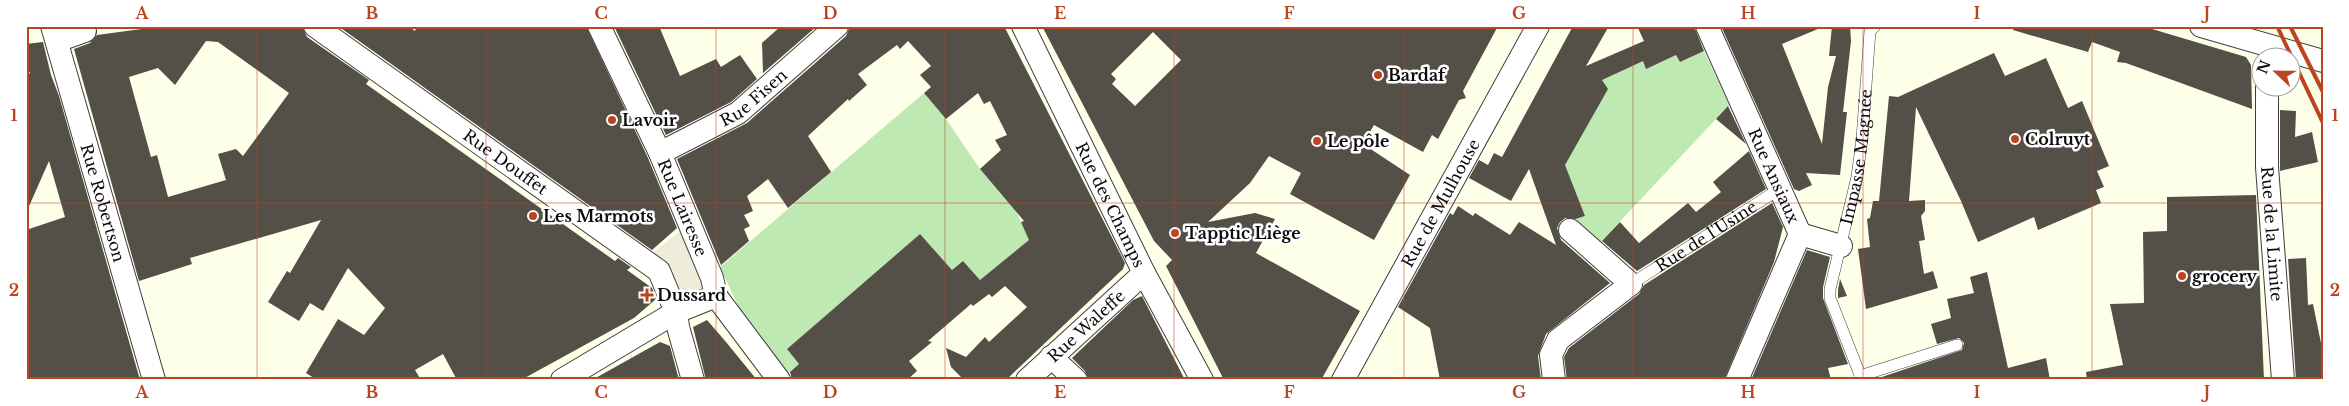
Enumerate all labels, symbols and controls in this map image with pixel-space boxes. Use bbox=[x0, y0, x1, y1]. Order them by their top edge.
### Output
text: A bbox=[135, 3, 150, 23]
text: B bbox=[366, 3, 379, 23]
text: C bbox=[594, 3, 608, 23]
text: D bbox=[823, 3, 837, 23]
text: E bbox=[1054, 3, 1066, 23]
text: F bbox=[1283, 3, 1295, 23]
text: G bbox=[1512, 3, 1526, 23]
text: H bbox=[1740, 3, 1756, 23]
text: I bbox=[1974, 3, 1981, 23]
text: J bbox=[2201, 3, 2210, 23]
north arrow bbox=[2252, 48, 2302, 98]
text: N bbox=[2253, 58, 2275, 77]
street label: Rue Fisen bbox=[716, 65, 791, 131]
place label: Bardaf bbox=[1388, 65, 1447, 85]
marker: Bardaf bbox=[1372, 69, 1384, 81]
street label: Impasse Magnée bbox=[1836, 88, 1876, 227]
text: 1 bbox=[11, 105, 18, 125]
text: 1 bbox=[2332, 105, 2339, 125]
place label: Lavoir bbox=[622, 110, 677, 130]
marker: Lavoir bbox=[606, 114, 618, 126]
street label: Rue Douffet bbox=[459, 125, 552, 199]
street label: Rue Ansiaux bbox=[1744, 125, 1804, 227]
place label: Colruyt bbox=[2025, 129, 2091, 149]
place label: Le pôle bbox=[1327, 131, 1389, 151]
marker: Colruyt bbox=[2009, 133, 2021, 145]
marker: Le pôle bbox=[1311, 135, 1323, 147]
street label: Rue de Mulhouse bbox=[1397, 135, 1484, 271]
street label: Rue des Champs bbox=[1071, 139, 1150, 271]
street label: Rue Robertson bbox=[76, 141, 129, 264]
street label: Rue Lairesse bbox=[654, 156, 712, 259]
street label: Rue de la Limite bbox=[2257, 166, 2287, 302]
street label: Rue de l'Usine bbox=[1652, 196, 1760, 276]
place label: Les Marmots bbox=[543, 206, 653, 226]
marker: Les Marmots bbox=[527, 210, 539, 222]
place label: Tapptic Liège bbox=[1185, 223, 1301, 243]
marker: Tapptic Liège bbox=[1169, 227, 1181, 239]
place label: grocery bbox=[2192, 266, 2258, 286]
marker: grocery bbox=[2176, 270, 2188, 282]
text: 2 bbox=[9, 280, 19, 300]
text: 2 bbox=[2330, 280, 2340, 300]
place label: Dussard bbox=[657, 285, 726, 305]
street label: Rue Waleffe bbox=[1043, 286, 1129, 366]
marker: Dussard bbox=[641, 289, 653, 301]
text: A bbox=[135, 382, 150, 402]
text: B bbox=[366, 382, 379, 402]
text: C bbox=[594, 382, 608, 402]
text: D bbox=[823, 382, 837, 402]
text: E bbox=[1054, 382, 1066, 402]
text: F bbox=[1283, 382, 1295, 402]
text: G bbox=[1512, 382, 1526, 402]
text: H bbox=[1740, 382, 1756, 402]
text: I bbox=[1974, 382, 1981, 402]
text: J bbox=[2201, 382, 2210, 402]

